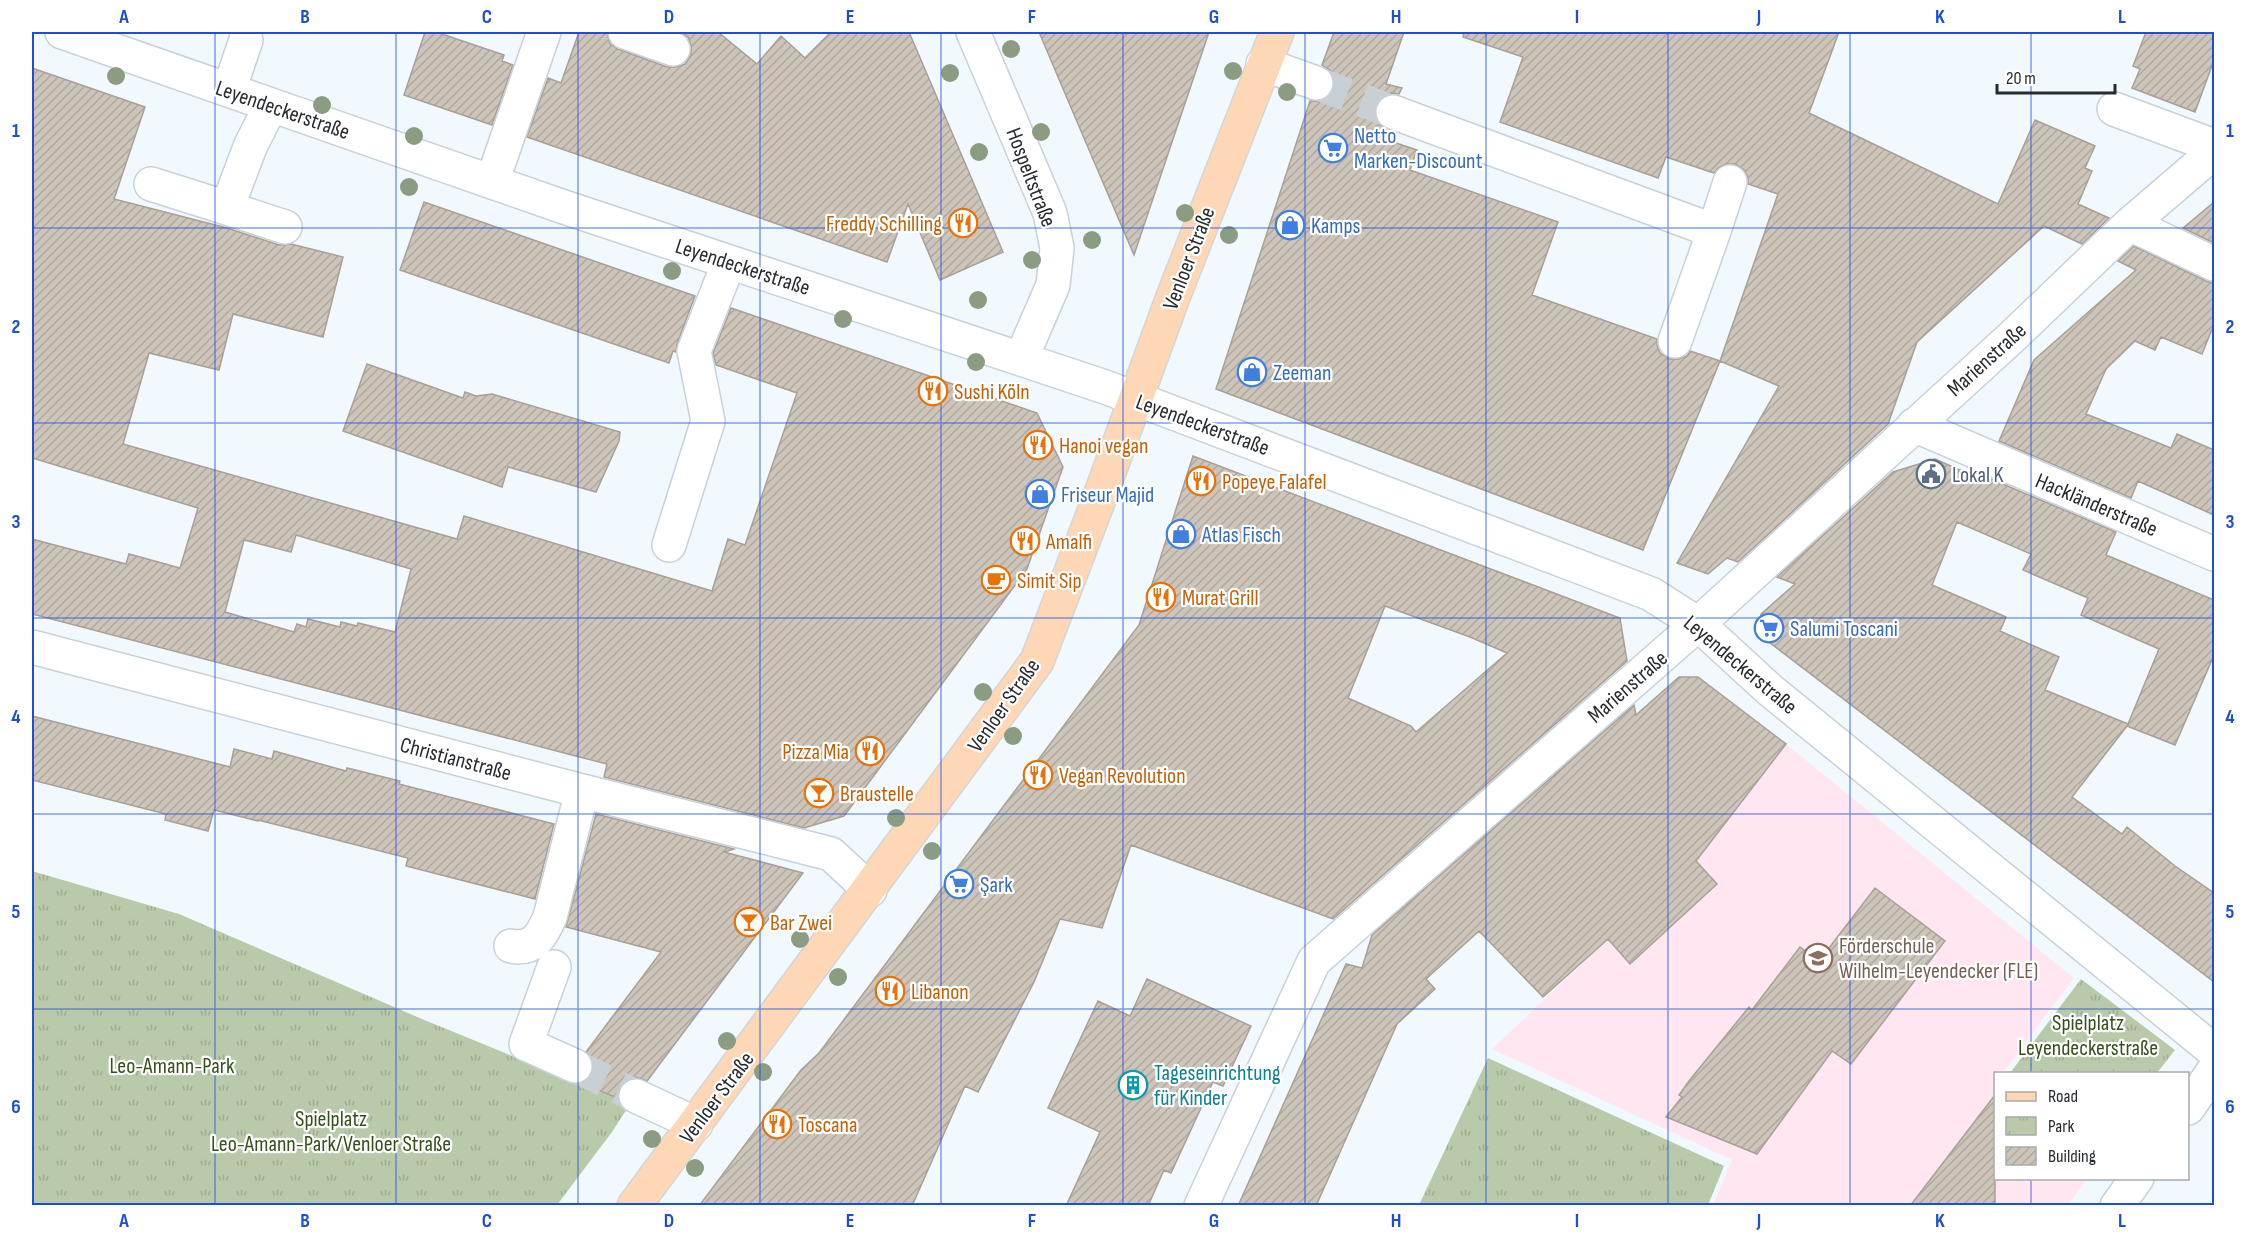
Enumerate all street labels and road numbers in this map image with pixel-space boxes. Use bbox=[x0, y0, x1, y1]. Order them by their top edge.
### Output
street label: Leyendeckerstraße bbox=[212, 75, 353, 146]
street label: Hospeltstraße bbox=[999, 124, 1062, 231]
street label: Venloer Straße bbox=[1157, 203, 1221, 314]
street label: Leyendeckerstraße bbox=[672, 233, 813, 302]
street label: Marienstraße bbox=[1942, 318, 2032, 403]
street label: Leyendeckerstraße bbox=[1132, 389, 1273, 462]
street label: Hackländerstraße bbox=[2031, 468, 2162, 543]
street label: Leyendeckerstraße bbox=[1678, 610, 1802, 720]
street label: Marienstraße bbox=[1582, 645, 1674, 729]
street label: Venloer Straße bbox=[962, 654, 1046, 758]
street label: Christianstraße bbox=[397, 732, 514, 787]
street label: Venloer Straße bbox=[674, 1047, 760, 1149]

